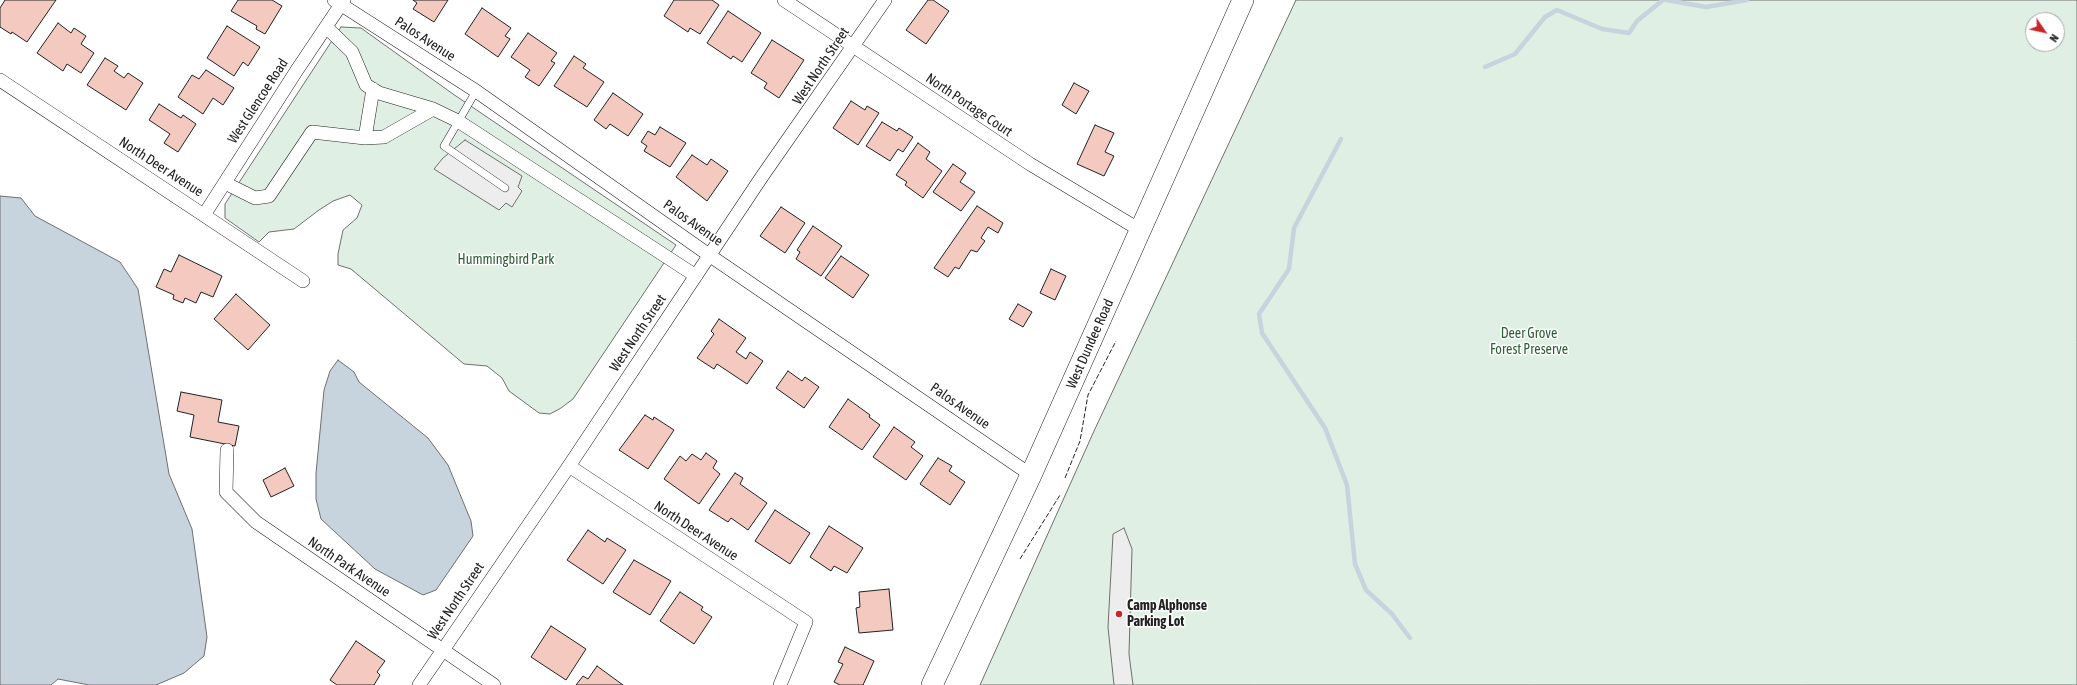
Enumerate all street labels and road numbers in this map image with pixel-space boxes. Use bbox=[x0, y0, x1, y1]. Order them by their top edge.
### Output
street label: Palos Avenue bbox=[392, 13, 458, 65]
street label: West North Street bbox=[789, 24, 853, 108]
street label: West Glencoe Road bbox=[224, 55, 292, 147]
street label: North Portage Court bbox=[922, 70, 1016, 140]
street label: North Deer Avenue bbox=[116, 134, 206, 200]
street label: Palos Avenue bbox=[660, 196, 726, 250]
street label: West North Street bbox=[606, 291, 670, 375]
street label: West Dundee Road bbox=[1063, 297, 1117, 391]
street label: Palos Avenue bbox=[927, 379, 993, 433]
street label: North Deer Avenue bbox=[651, 498, 741, 564]
street label: North Park Avenue bbox=[305, 533, 393, 601]
street label: West North Street bbox=[424, 559, 488, 643]

